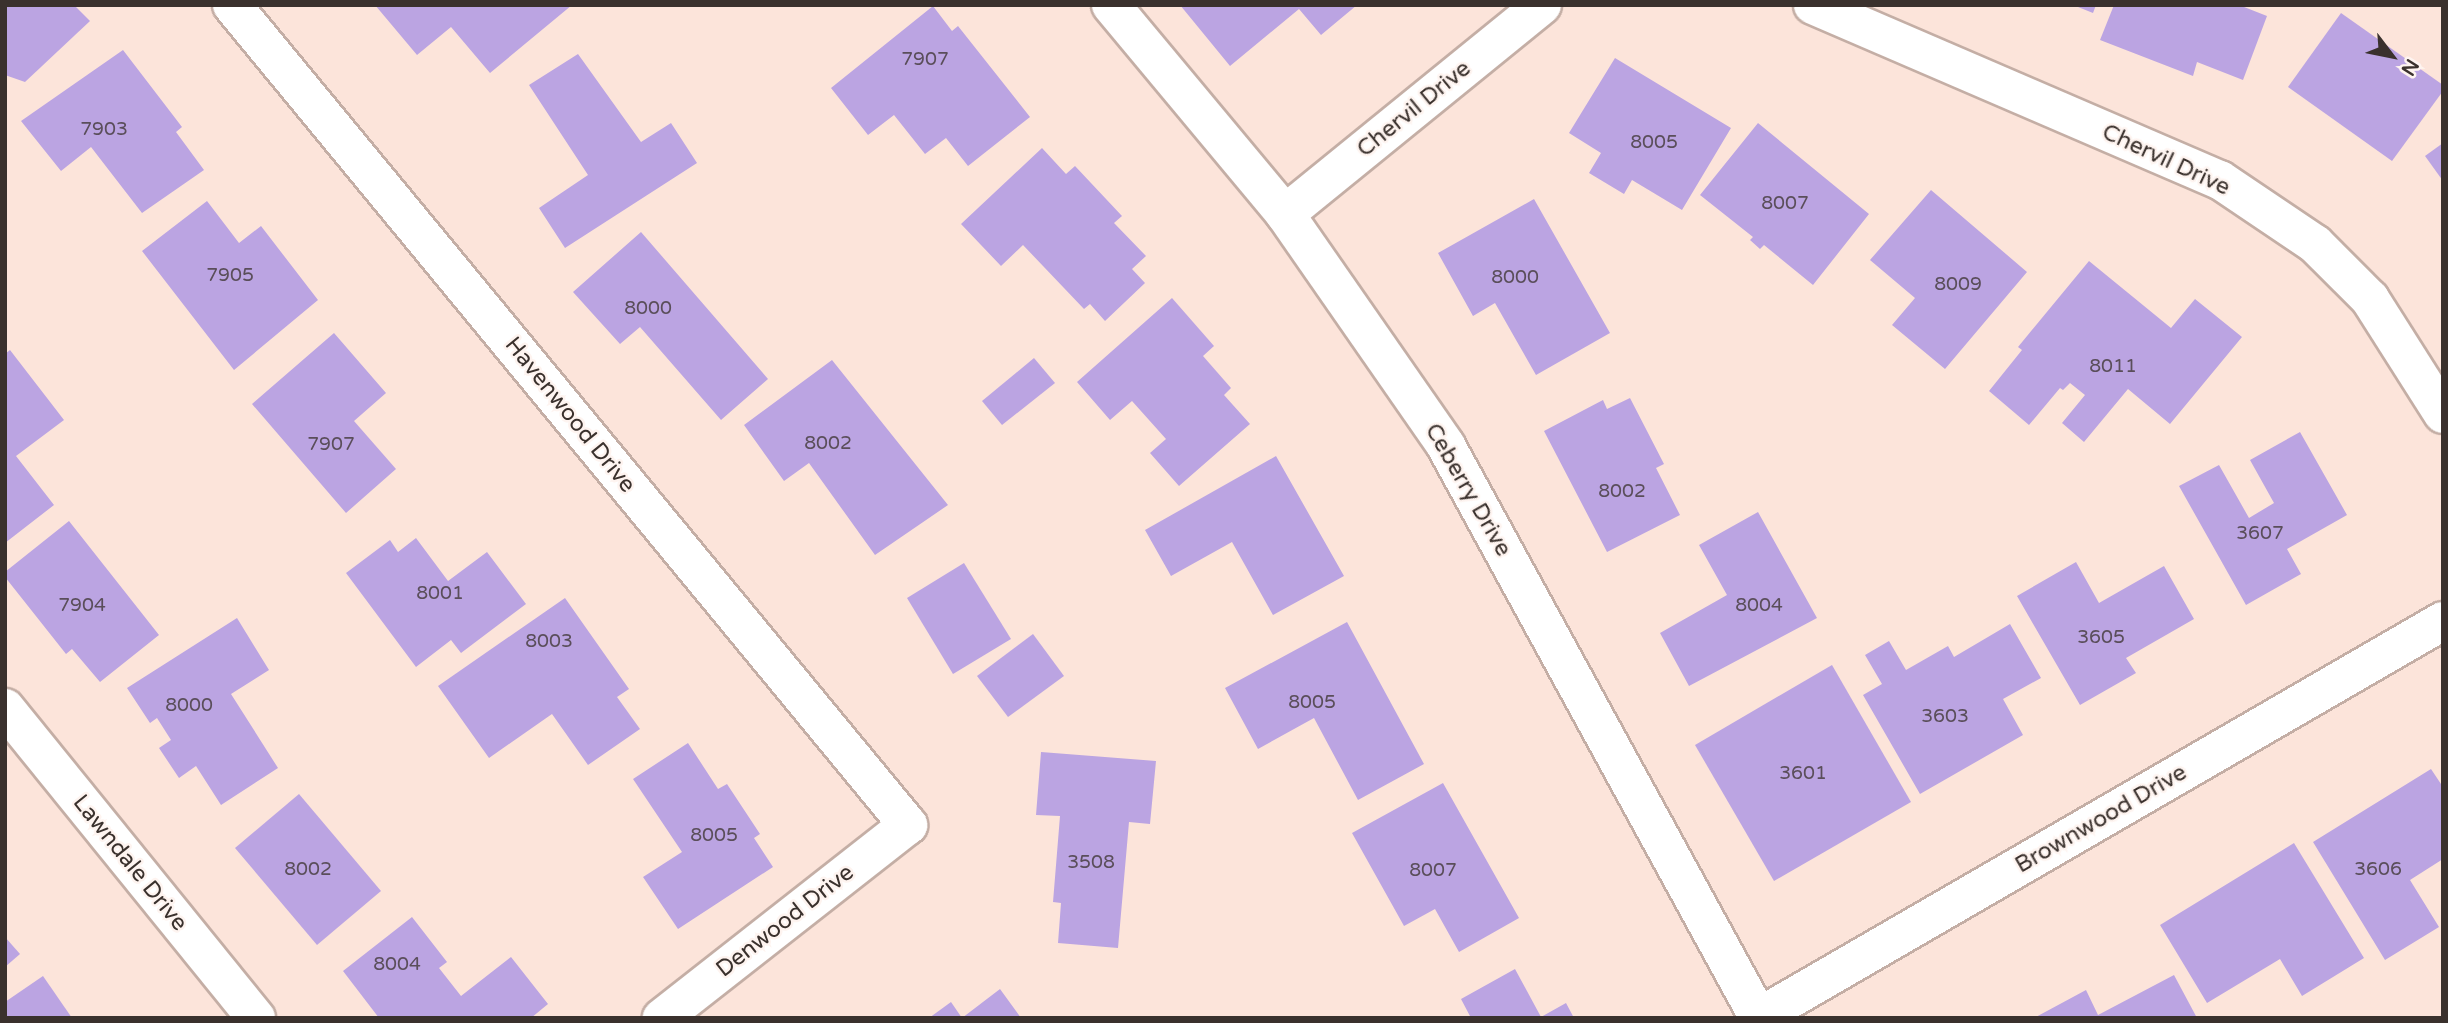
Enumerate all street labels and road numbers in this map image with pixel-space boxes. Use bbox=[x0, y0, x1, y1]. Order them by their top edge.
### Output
street label: Chervil Drive bbox=[1352, 55, 1476, 163]
street label: Chervil Drive bbox=[2098, 118, 2234, 202]
street label: Havenwood Drive bbox=[499, 332, 641, 498]
street label: Ceberry Drive bbox=[1419, 419, 1517, 561]
street label: Brownwood Drive bbox=[2010, 759, 2192, 879]
street label: Lawndale Drive bbox=[67, 789, 193, 937]
street label: Denwood Drive bbox=[711, 859, 859, 983]

